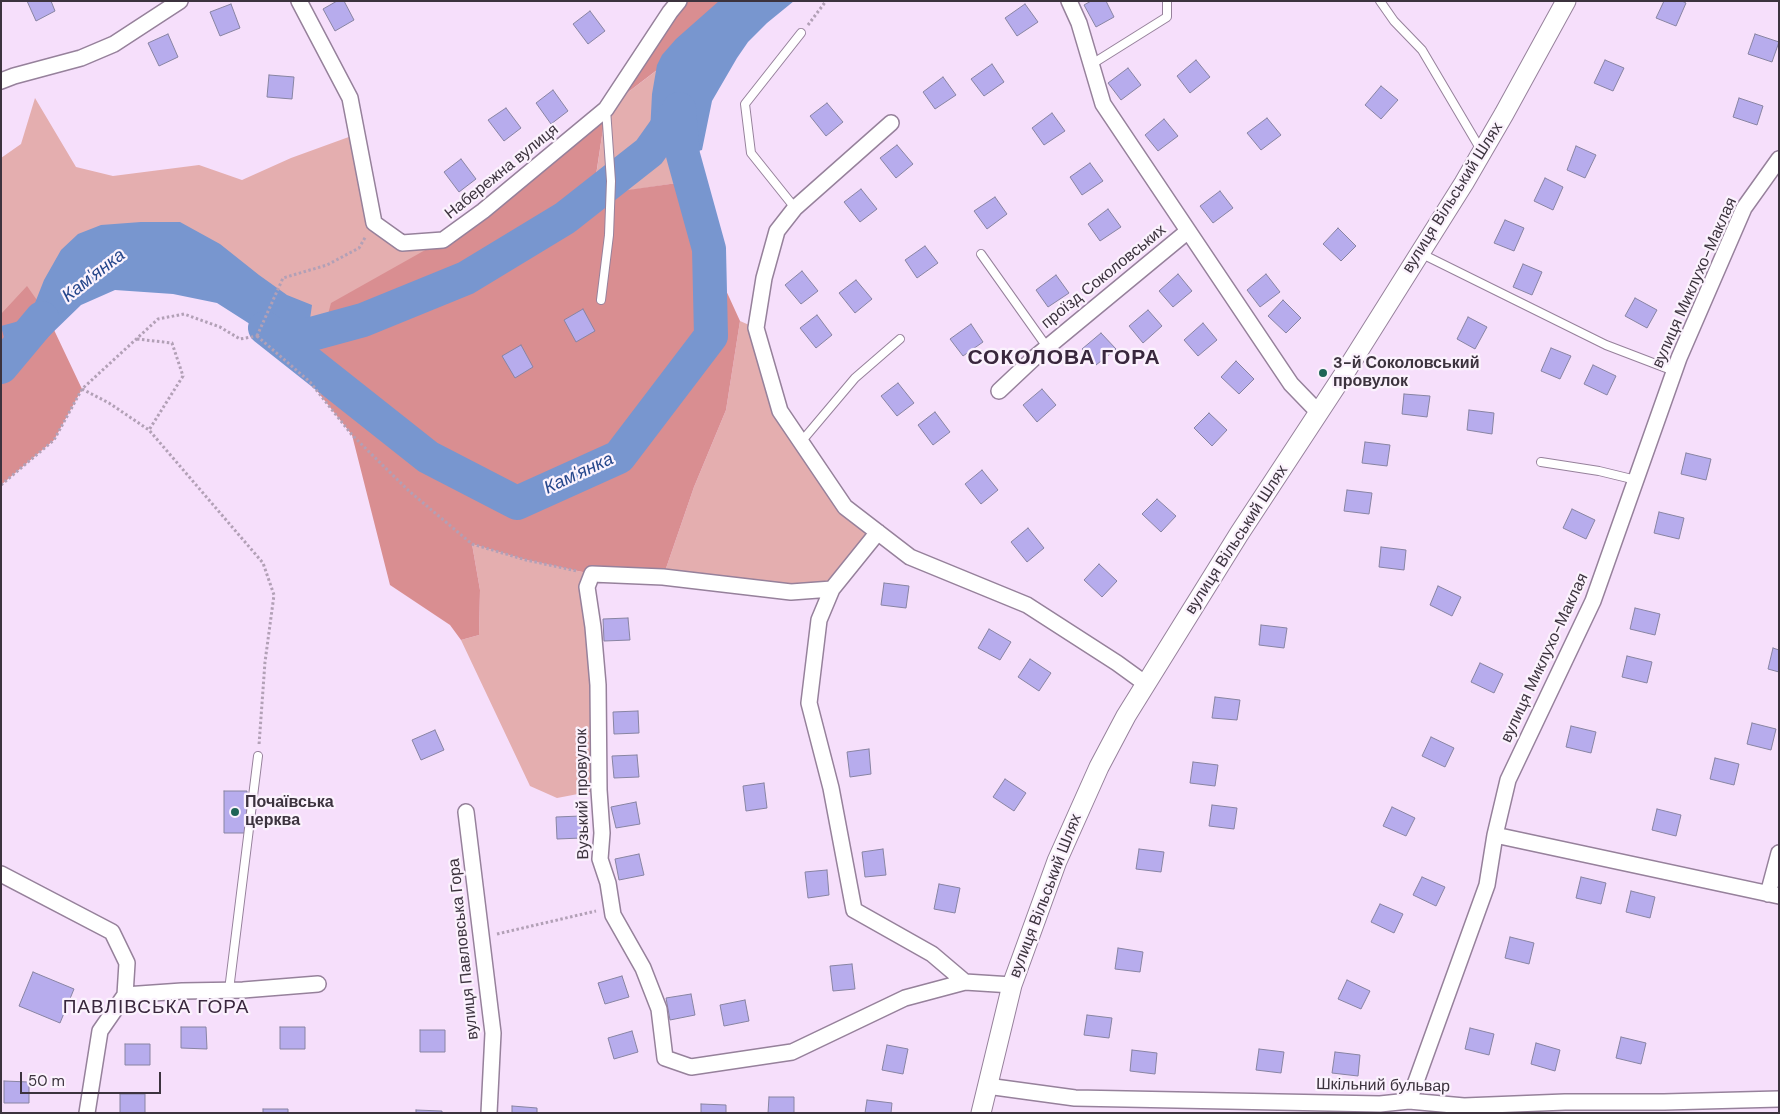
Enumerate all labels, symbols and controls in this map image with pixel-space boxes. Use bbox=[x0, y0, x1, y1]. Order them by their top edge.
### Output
street label: вулиця Вільський Шлях bbox=[1399, 119, 1507, 277]
street label: Набережна вулиця bbox=[441, 120, 563, 224]
street label: вулиця Миклухо-Маклая bbox=[1649, 195, 1741, 371]
street label: проїзд Соколовських bbox=[1038, 221, 1170, 333]
water label: Кам'янка bbox=[58, 245, 130, 307]
district label: СОКОЛОВА ГОРА bbox=[966, 345, 1162, 371]
place label: 3-й Соколовський провулок bbox=[1333, 354, 1480, 392]
marker: 3-й Соколовський провулок bbox=[1317, 367, 1329, 379]
water label: Кам'янка bbox=[541, 449, 617, 499]
street label: вулиця Вільський Шлях bbox=[1182, 462, 1292, 618]
street label: вулиця Миклухо-Маклая bbox=[1497, 570, 1593, 746]
street label: Вузький провулок bbox=[572, 728, 594, 860]
place label: Почаївська церква bbox=[245, 793, 334, 831]
marker: Почаївська церква bbox=[229, 806, 241, 818]
street label: вулиця Вільський Шлях bbox=[1006, 811, 1086, 981]
street label: вулиця Павловська Гора bbox=[445, 857, 483, 1041]
district label: ПАВЛІВСЬКА ГОРА bbox=[61, 997, 251, 1019]
scale bar bbox=[22, 1062, 164, 1094]
text: 50 m bbox=[28, 1071, 65, 1091]
street label: Шкільний бульвар bbox=[1316, 1075, 1450, 1097]

